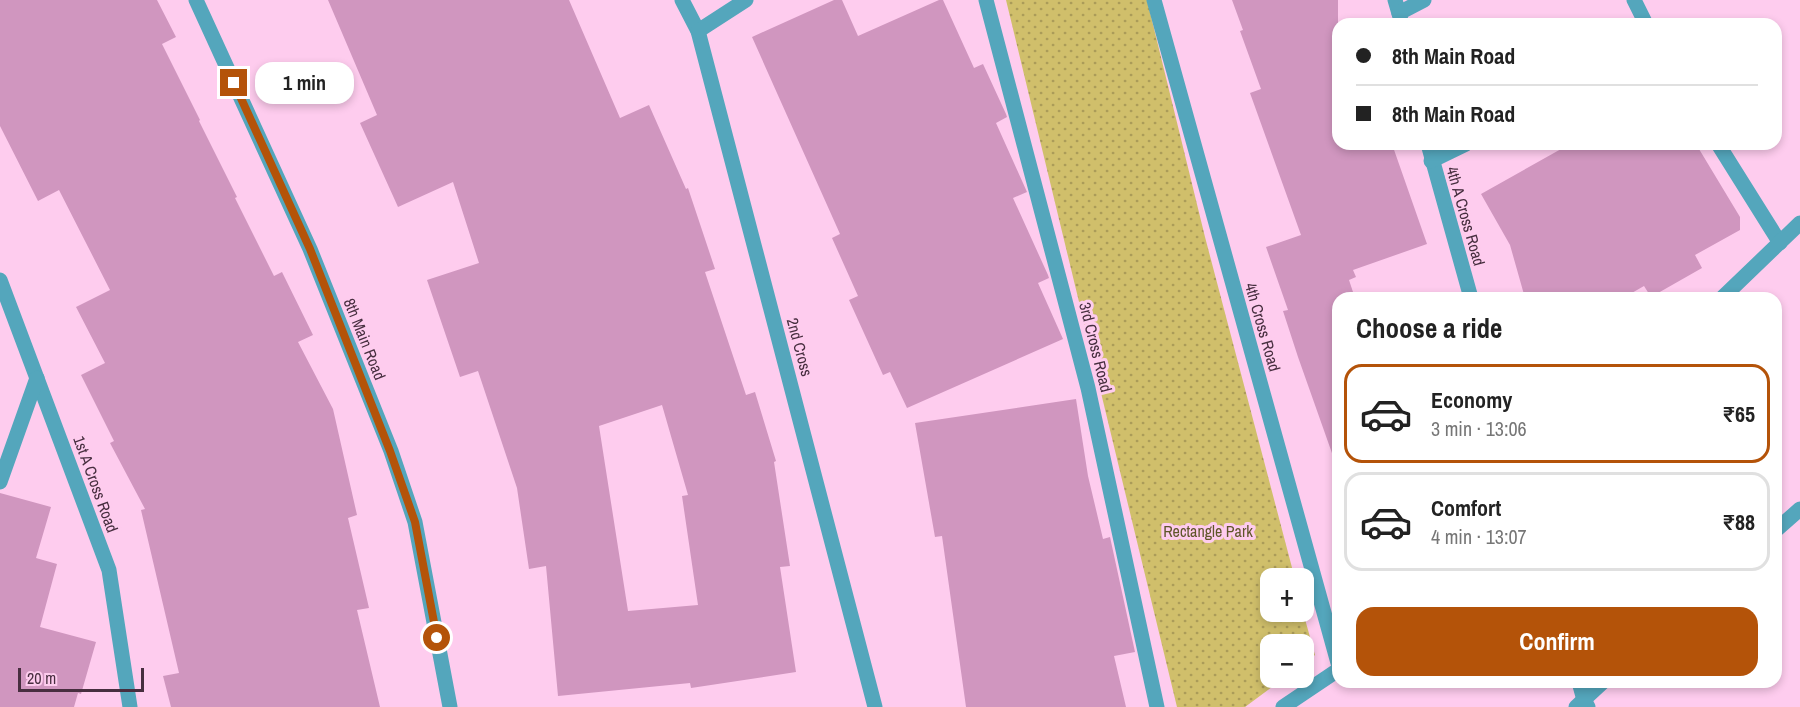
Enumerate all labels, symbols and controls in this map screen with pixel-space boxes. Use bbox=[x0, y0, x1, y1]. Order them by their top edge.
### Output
text: 8th Main Road bbox=[1392, 41, 1515, 71]
callout: 1 min bbox=[255, 62, 354, 104]
route end bbox=[220, 69, 247, 96]
text: 1 min bbox=[283, 69, 326, 96]
text: 8th Main Road bbox=[1392, 99, 1515, 129]
street label: 4th A Cross Road bbox=[1441, 164, 1491, 268]
street label: 4th Cross Road bbox=[1240, 280, 1286, 374]
street label: 8th Main Road bbox=[339, 295, 391, 383]
street label: 3rd Cross Road bbox=[1074, 300, 1118, 394]
text: Choose a ride bbox=[1356, 310, 1502, 346]
street label: 2nd Cross bbox=[782, 315, 818, 379]
text: Economy bbox=[1431, 385, 1512, 415]
icon: car bbox=[1359, 387, 1413, 441]
text: ₹65 bbox=[1722, 399, 1755, 429]
text: 3 min · 13:06 bbox=[1431, 415, 1527, 442]
street label: 1st A Cross Road bbox=[68, 433, 124, 535]
text: Comfort bbox=[1431, 493, 1501, 523]
icon: car bbox=[1359, 495, 1413, 549]
text: ₹88 bbox=[1722, 507, 1755, 537]
park label: Rectangle Park bbox=[1163, 520, 1253, 542]
text: 4 min · 13:07 bbox=[1431, 523, 1527, 550]
map controls bbox=[1260, 568, 1314, 688]
button: + bbox=[1260, 568, 1314, 622]
button: Confirm bbox=[1356, 607, 1758, 676]
route start bbox=[423, 624, 450, 651]
button: − bbox=[1260, 634, 1314, 688]
scale bar bbox=[18, 665, 144, 692]
text: 20 m bbox=[27, 667, 56, 689]

